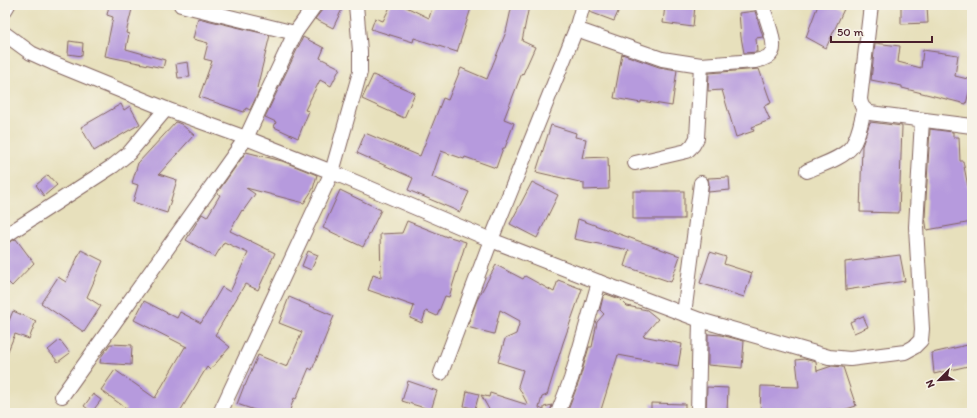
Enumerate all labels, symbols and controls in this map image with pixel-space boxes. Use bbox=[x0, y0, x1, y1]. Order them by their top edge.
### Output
scale bar bbox=[831, 18, 932, 44]
text: 50 m bbox=[837, 25, 863, 39]
north arrow bbox=[919, 360, 959, 400]
text: N bbox=[923, 378, 938, 390]

